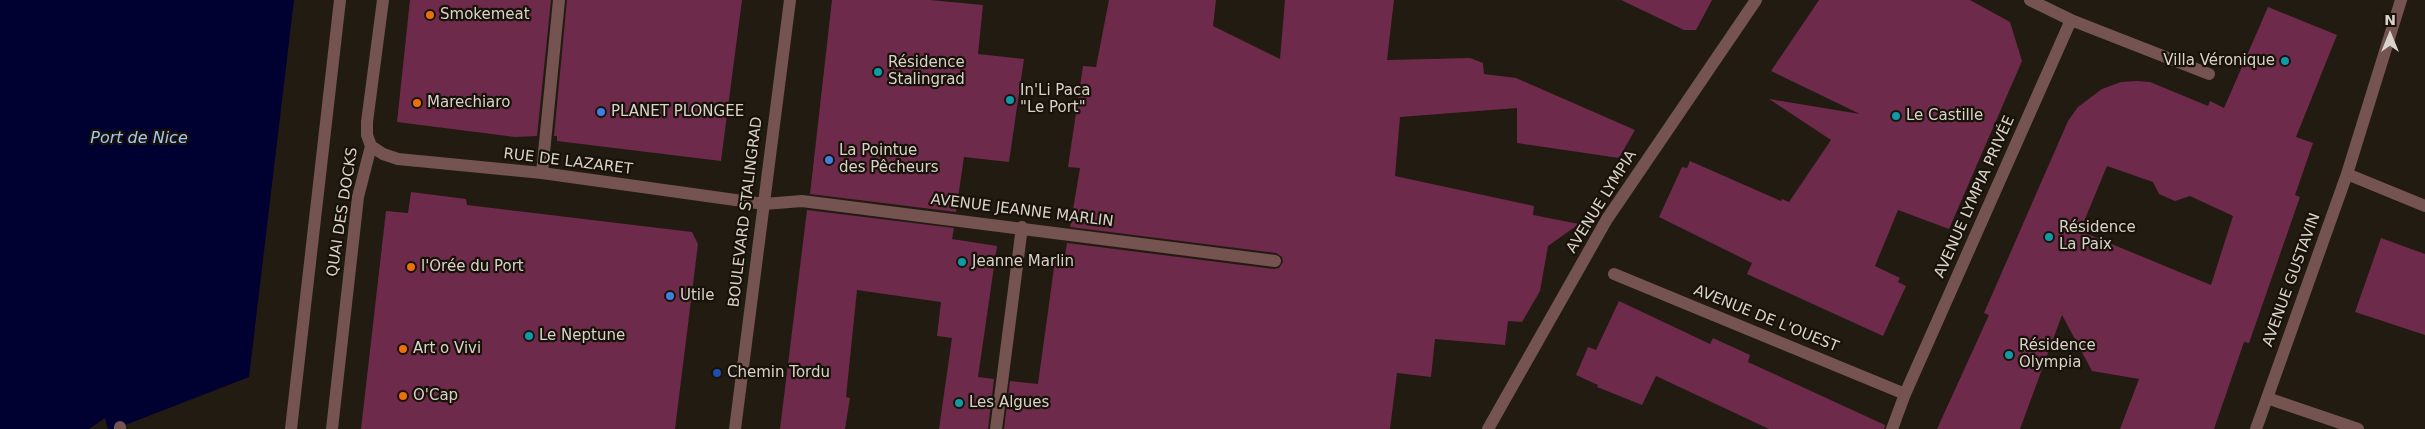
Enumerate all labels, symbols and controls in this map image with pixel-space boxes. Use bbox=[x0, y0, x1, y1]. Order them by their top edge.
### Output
place label: Smokemeat bbox=[440, 6, 530, 24]
marker: Smokemeat bbox=[424, 9, 436, 21]
north arrow bbox=[2365, 10, 2415, 60]
text: N bbox=[2384, 12, 2396, 28]
place label: Villa Véronique bbox=[2163, 52, 2275, 70]
place label: Résidence Stalingrad bbox=[888, 54, 965, 89]
marker: Villa Véronique bbox=[2279, 55, 2291, 67]
marker: Résidence Stalingrad bbox=[872, 66, 884, 78]
place label: In'Li Paca "Le Port" bbox=[1020, 82, 1090, 117]
place label: Marechiaro bbox=[427, 94, 510, 112]
marker: In'Li Paca "Le Port" bbox=[1004, 94, 1016, 106]
marker: Marechiaro bbox=[411, 97, 423, 109]
place label: PLANET PLONGEE bbox=[611, 103, 744, 121]
marker: PLANET PLONGEE bbox=[595, 106, 607, 118]
place label: Le Castille bbox=[1906, 107, 1983, 125]
marker: Le Castille bbox=[1890, 110, 1902, 122]
street label: AVENUE LYMPIA PRIVÉE bbox=[1931, 113, 2019, 281]
street label: BOULEVARD STALINGRAD bbox=[725, 116, 767, 308]
water label: Port de Nice bbox=[90, 129, 188, 149]
place label: La Pointue des Pêcheurs bbox=[839, 142, 939, 177]
street label: RUE DE LAZARET bbox=[502, 145, 634, 179]
street label: QUAI DES DOCKS bbox=[324, 146, 362, 278]
street label: AVENUE LYMPIA bbox=[1563, 147, 1641, 257]
marker: La Pointue des Pêcheurs bbox=[823, 154, 835, 166]
street label: AVENUE JEANNE MARLIN bbox=[930, 191, 1114, 231]
street label: AVENUE GUSTAVIN bbox=[2259, 211, 2325, 349]
place label: Résidence La Paix bbox=[2059, 219, 2136, 254]
marker: Résidence La Paix bbox=[2043, 231, 2055, 243]
place label: Jeanne Marlin bbox=[972, 253, 1074, 271]
marker: Jeanne Marlin bbox=[956, 256, 968, 268]
place label: l'Orée du Port bbox=[421, 258, 524, 276]
marker: l'Orée du Port bbox=[405, 261, 417, 273]
street label: AVENUE DE L'OUEST bbox=[1691, 282, 1841, 356]
place label: Utile bbox=[680, 287, 714, 305]
marker: Utile bbox=[664, 290, 676, 302]
place label: Le Neptune bbox=[539, 327, 625, 345]
marker: Le Neptune bbox=[523, 330, 535, 342]
place label: Résidence Olympia bbox=[2019, 337, 2096, 372]
place label: Art o Vivi bbox=[413, 340, 481, 358]
marker: Art o Vivi bbox=[397, 343, 409, 355]
marker: Résidence Olympia bbox=[2003, 349, 2015, 361]
place label: Chemin Tordu bbox=[727, 364, 830, 382]
marker: Chemin Tordu bbox=[711, 367, 723, 379]
place label: O'Cap bbox=[413, 387, 458, 405]
marker: O'Cap bbox=[397, 390, 409, 402]
place label: Les Algues bbox=[969, 394, 1049, 412]
marker: Les Algues bbox=[953, 397, 965, 409]

